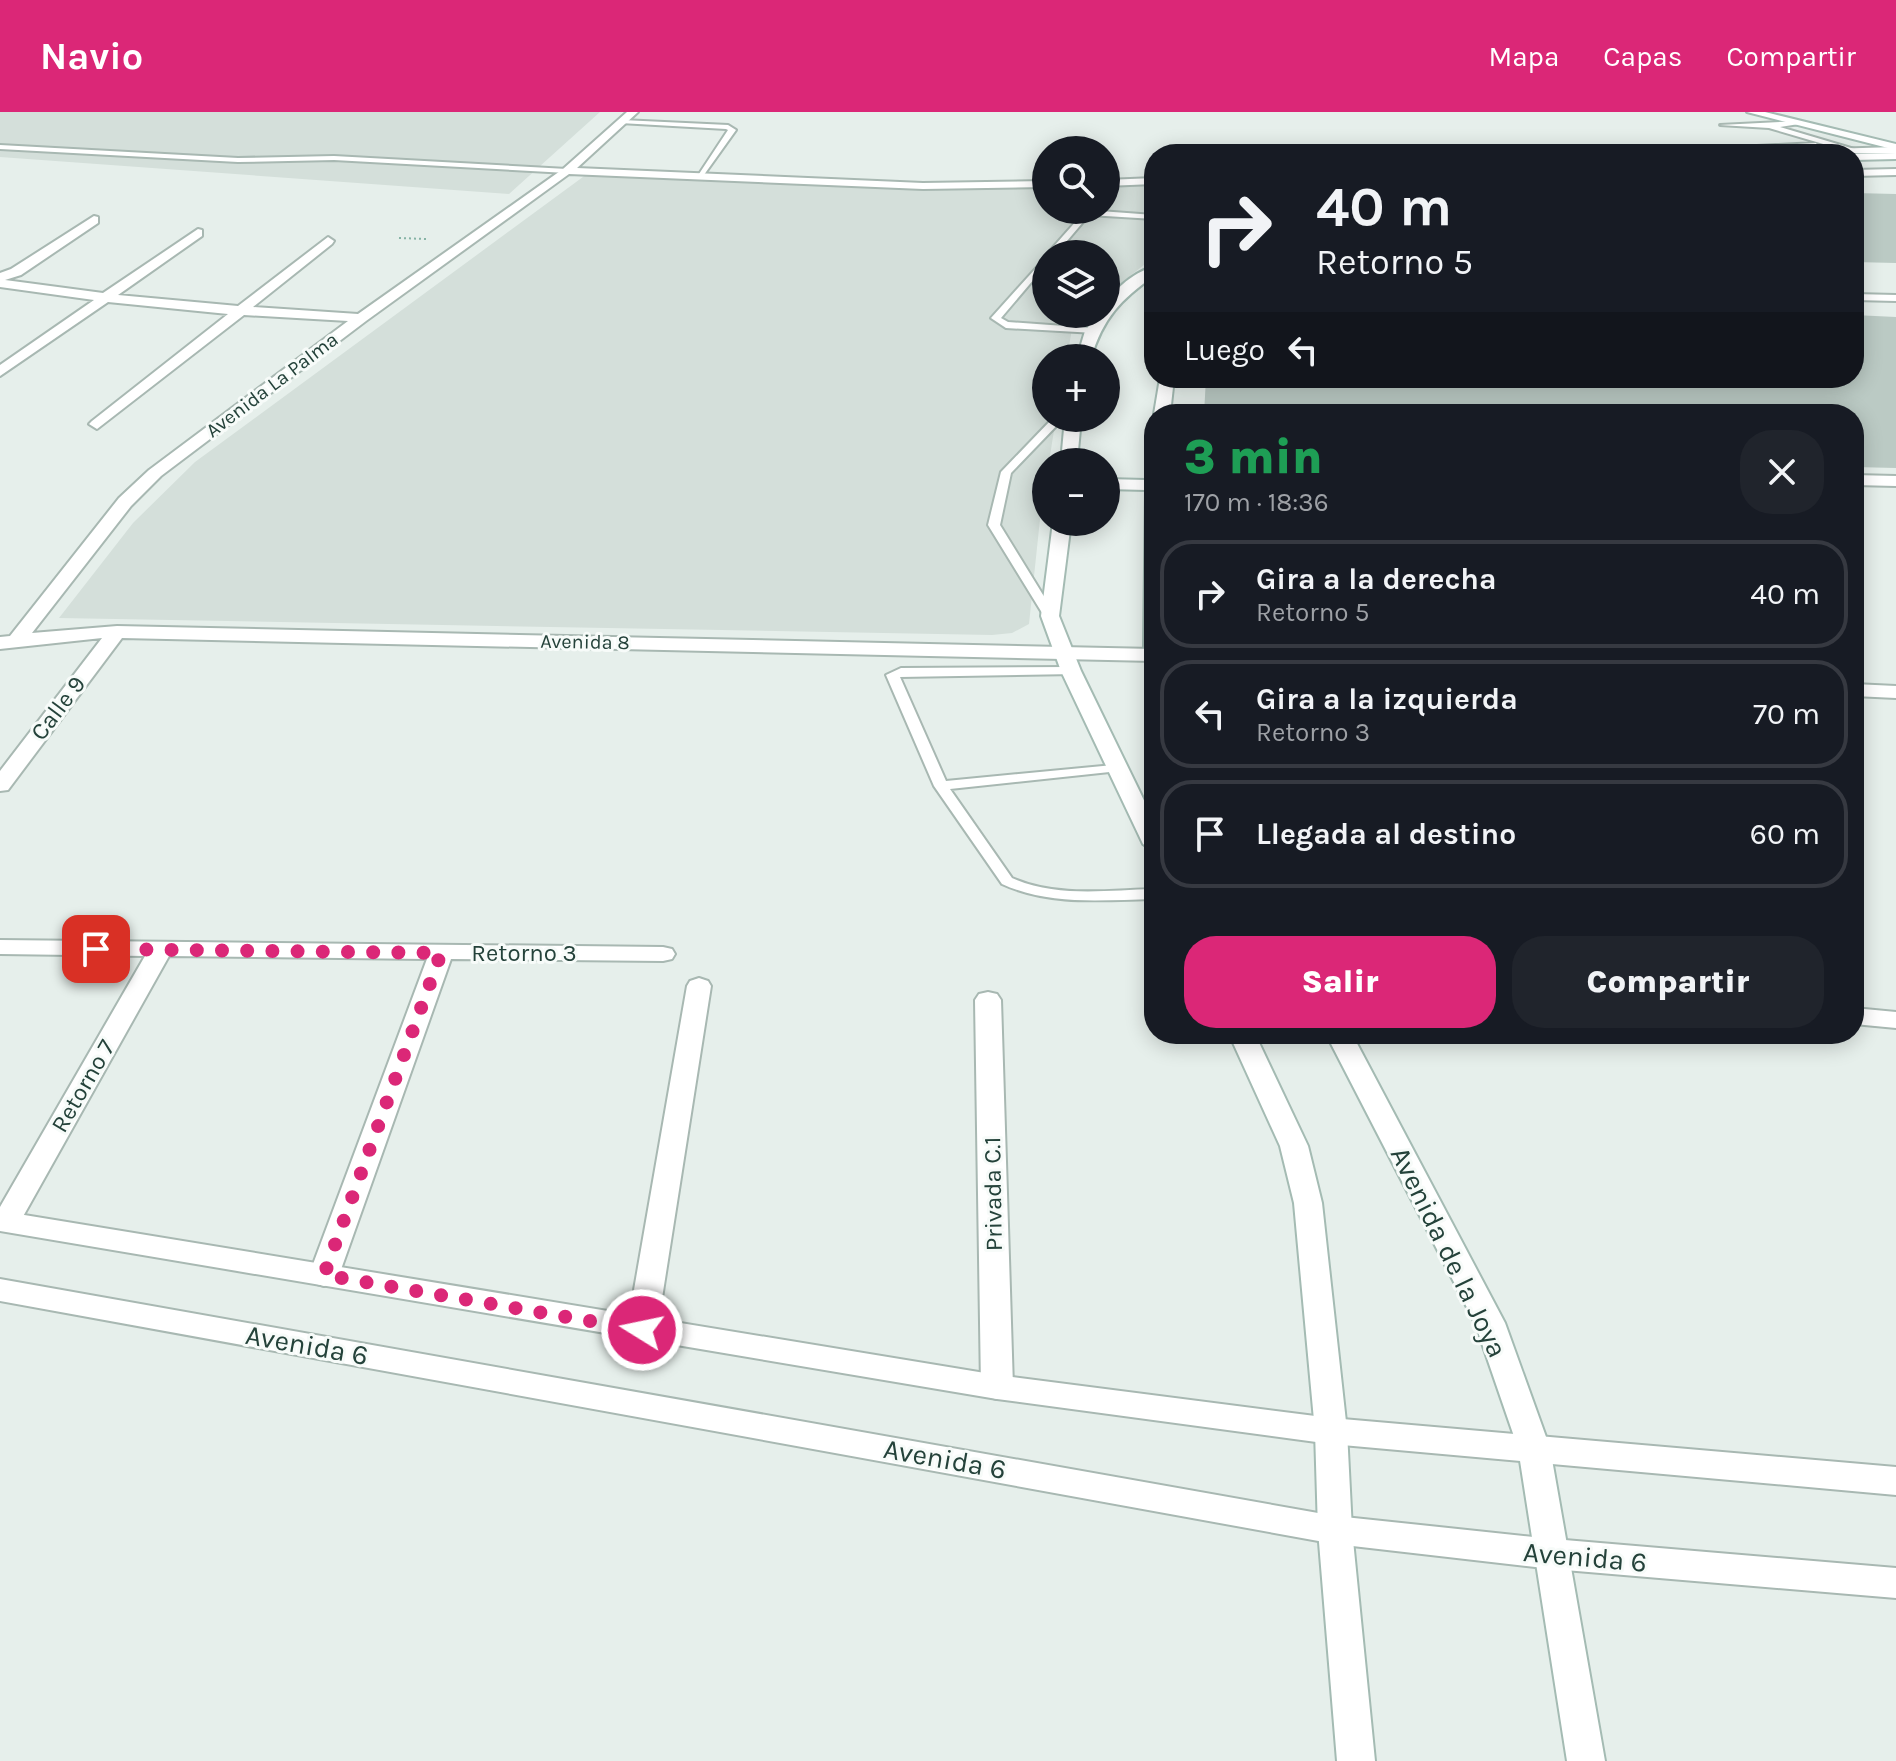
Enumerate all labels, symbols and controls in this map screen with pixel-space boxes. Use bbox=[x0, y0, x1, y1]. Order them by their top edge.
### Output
text: Navio bbox=[40, 34, 143, 79]
text: Mapa bbox=[1488, 40, 1559, 73]
text: Capas bbox=[1603, 40, 1682, 73]
text: Compartir bbox=[1726, 40, 1856, 73]
map controls bbox=[1032, 136, 1120, 536]
button: search bbox=[1032, 136, 1120, 224]
text: 40 m bbox=[1316, 174, 1452, 239]
icon: right bbox=[1184, 176, 1288, 280]
button: layers bbox=[1032, 240, 1120, 328]
text: Retorno 5 bbox=[1316, 241, 1473, 283]
street label: Avenida La Palma bbox=[201, 328, 343, 442]
icon: left bbox=[1281, 328, 1325, 372]
text: Luego bbox=[1184, 332, 1265, 368]
button: + bbox=[1032, 344, 1120, 432]
text: 3 min bbox=[1184, 429, 1323, 485]
button: close bbox=[1740, 430, 1824, 514]
button: − bbox=[1032, 448, 1120, 536]
text: 170 m · 18:36 bbox=[1184, 487, 1329, 518]
text: Gira a la derecha bbox=[1256, 561, 1497, 597]
icon: right bbox=[1188, 572, 1232, 616]
text: 40 m bbox=[1750, 576, 1820, 612]
text: Retorno 5 bbox=[1256, 597, 1369, 628]
street label: Avenida 8 bbox=[540, 630, 630, 654]
street label: Calle 9 bbox=[25, 670, 91, 746]
text: Gira a la izquierda bbox=[1256, 681, 1518, 717]
icon: left bbox=[1188, 692, 1232, 736]
text: 70 m bbox=[1753, 696, 1820, 732]
text: Retorno 3 bbox=[1256, 717, 1370, 748]
icon: arrive bbox=[1188, 812, 1232, 856]
text: Llegada al destino bbox=[1256, 816, 1516, 852]
text: 60 m bbox=[1750, 816, 1820, 852]
pin bbox=[62, 915, 130, 983]
icon: arrive bbox=[74, 927, 118, 971]
button: Salir bbox=[1184, 936, 1496, 1028]
button: Compartir bbox=[1512, 936, 1824, 1028]
street label: Retorno 3 bbox=[471, 939, 577, 967]
street label: Retorno 7 bbox=[45, 1035, 121, 1137]
street label: Privada C.1 bbox=[978, 1137, 1008, 1251]
street label: Avenida de la Joya bbox=[1384, 1141, 1514, 1363]
position arrow bbox=[600, 1288, 684, 1372]
street label: Avenida 6 bbox=[243, 1318, 371, 1372]
street label: Avenida 6 bbox=[881, 1432, 1009, 1486]
street label: Avenida 6 bbox=[1522, 1535, 1648, 1579]

